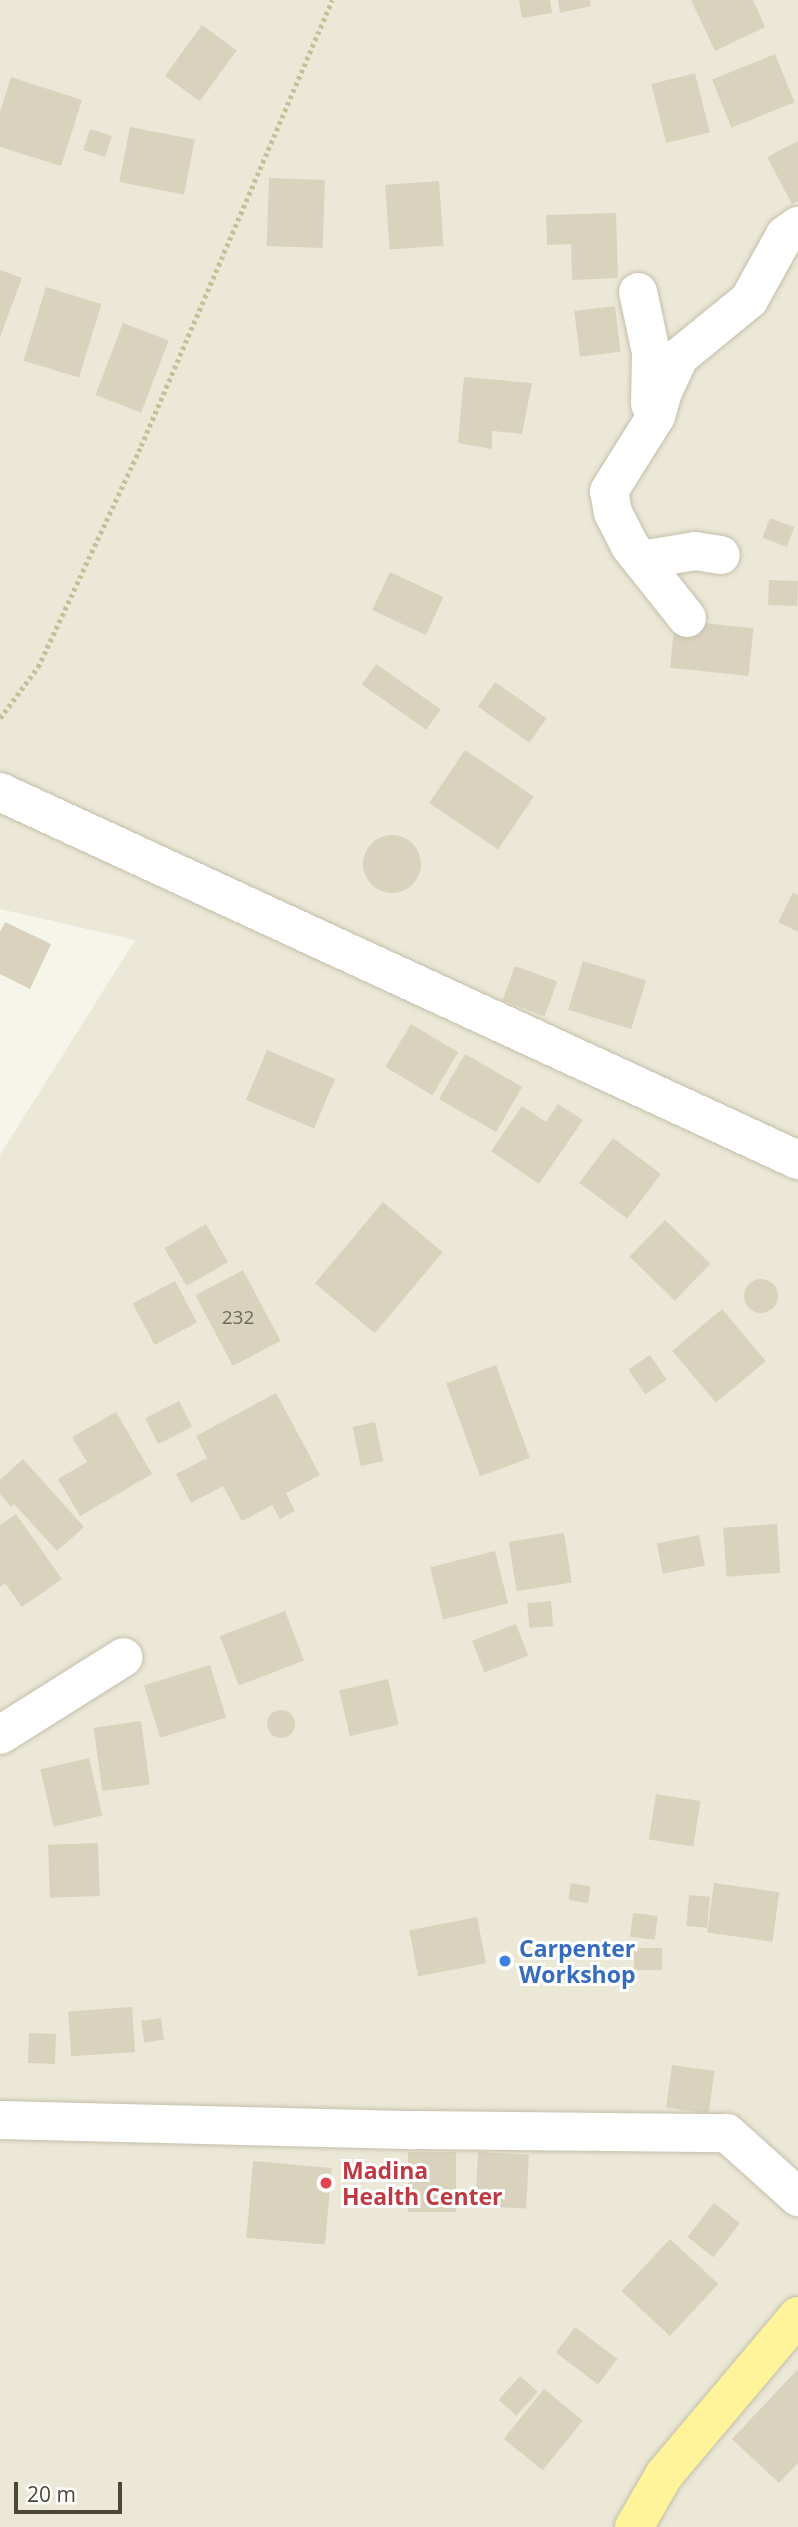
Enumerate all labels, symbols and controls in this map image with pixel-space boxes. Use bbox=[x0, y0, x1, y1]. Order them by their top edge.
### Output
house number: 232 bbox=[222, 1307, 254, 1329]
place label: Carpenter Workshop bbox=[519, 1934, 636, 1988]
marker: Carpenter Workshop bbox=[497, 1953, 513, 1969]
place label: Madina Health Center bbox=[342, 2156, 503, 2210]
marker: Madina Health Center bbox=[316, 2173, 336, 2193]
scale bar bbox=[18, 2468, 126, 2512]
text: 20 m bbox=[27, 2480, 76, 2508]

